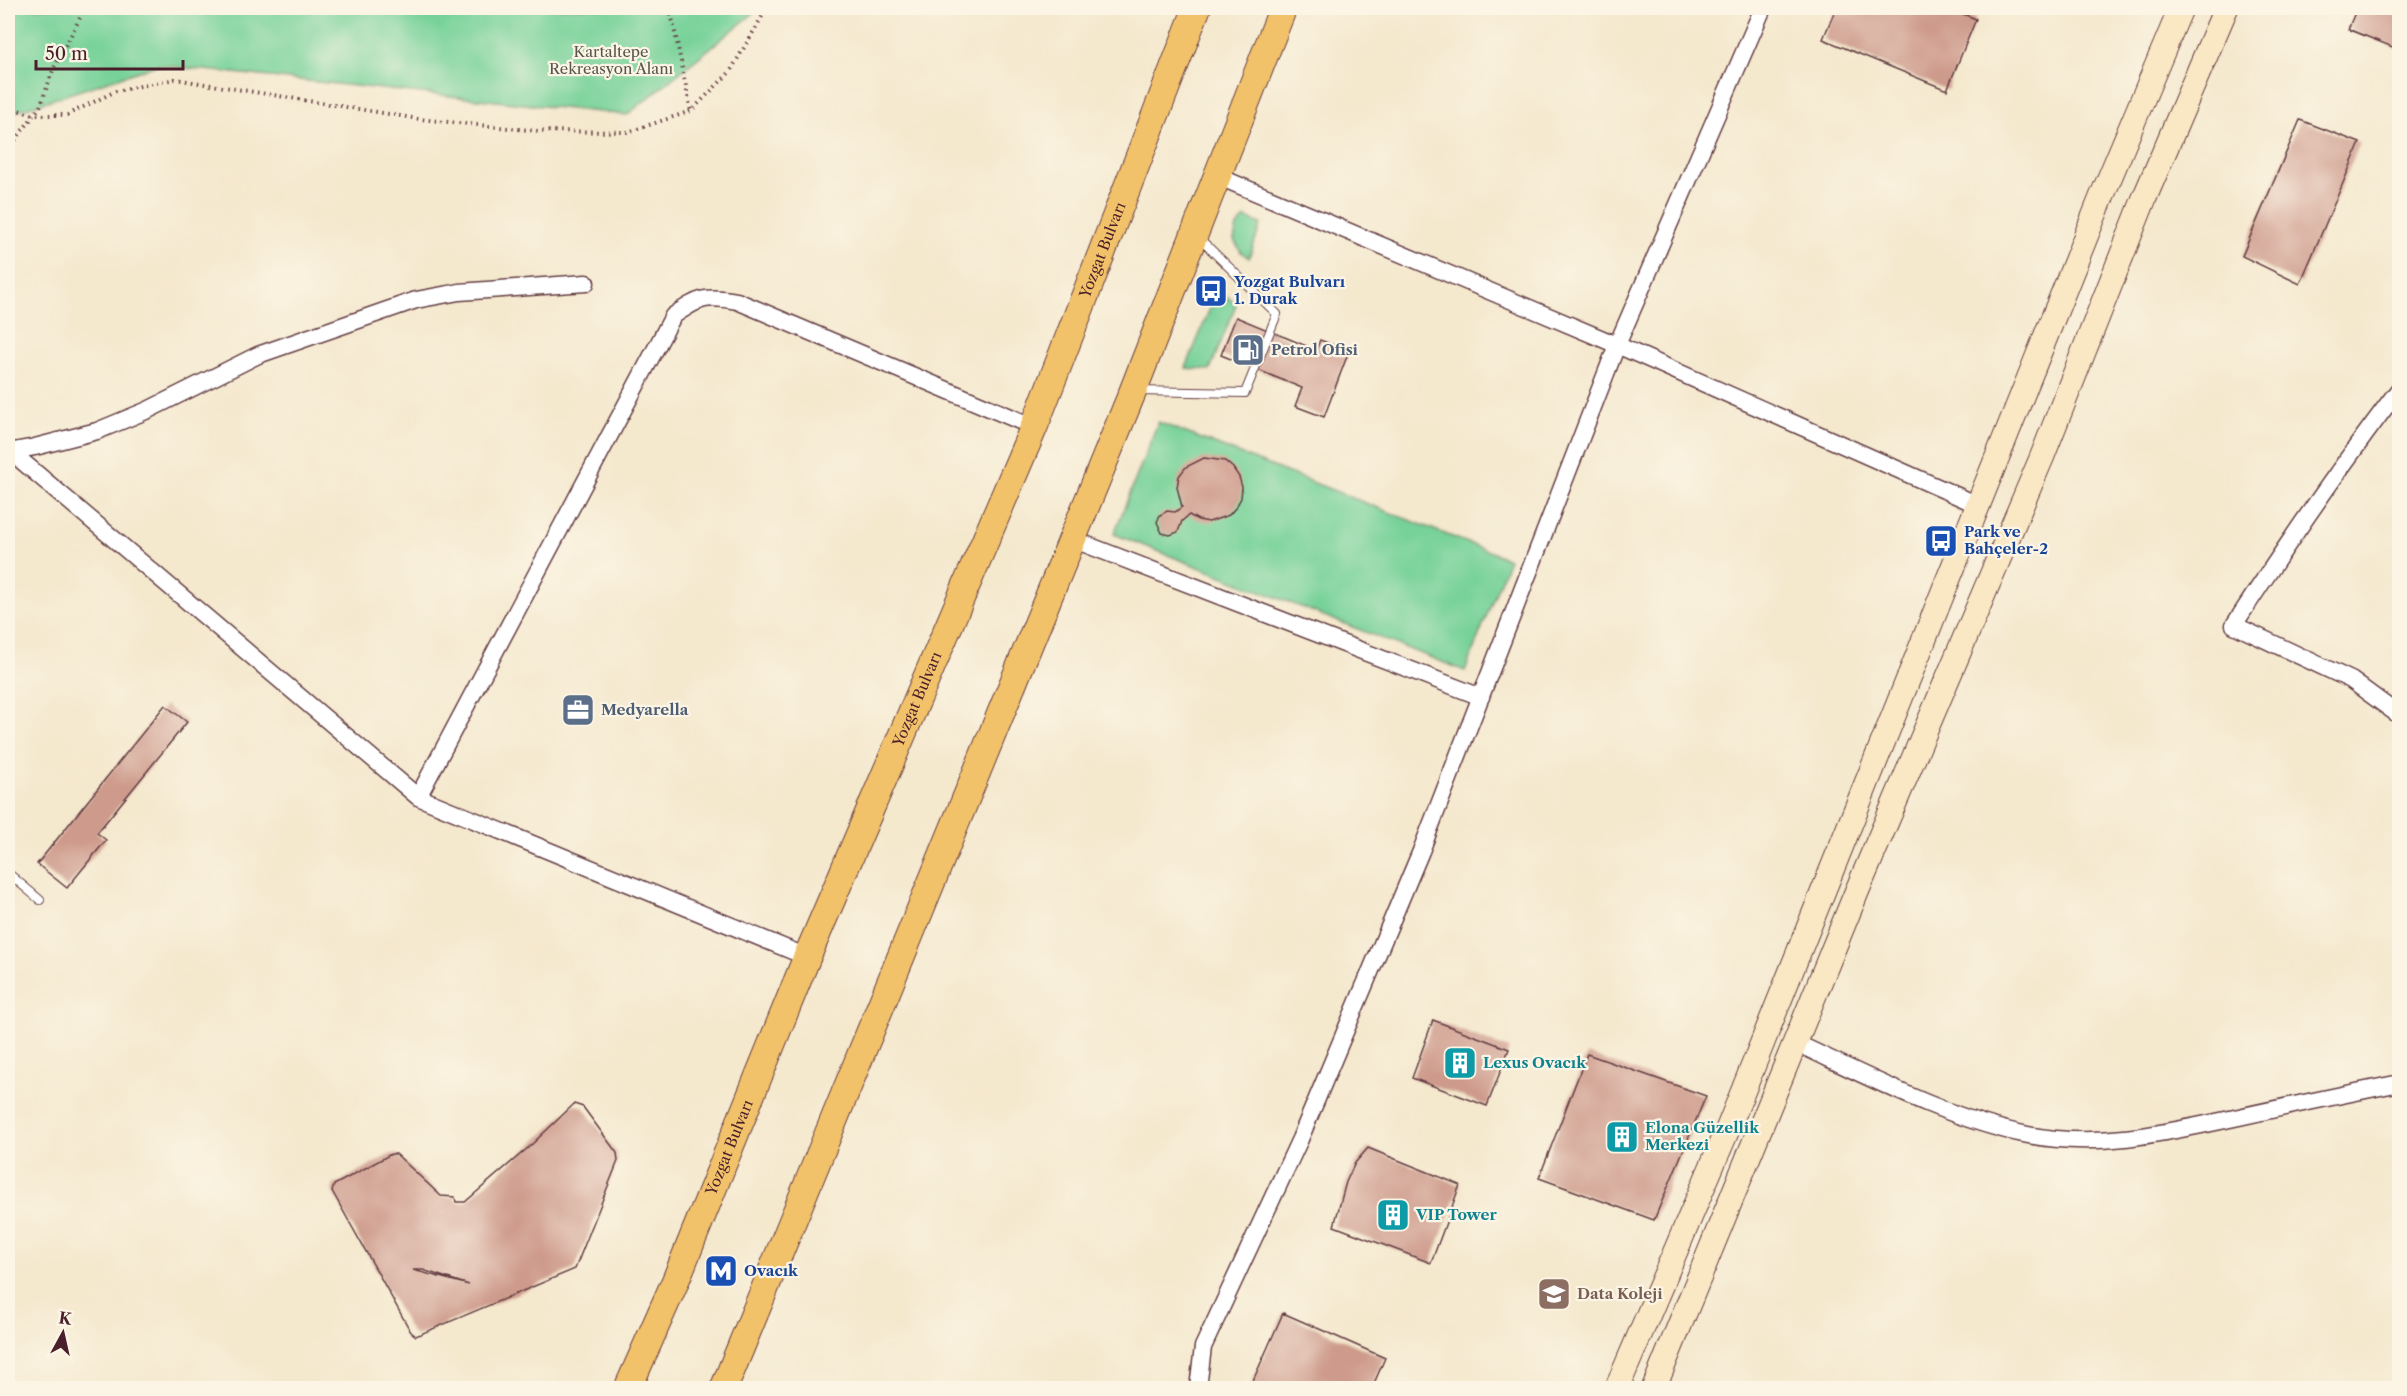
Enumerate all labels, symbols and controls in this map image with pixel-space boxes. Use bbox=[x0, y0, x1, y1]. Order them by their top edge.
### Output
scale bar bbox=[36, 33, 183, 71]
park label: Kartaltepe Rekreasyon Alanı bbox=[549, 42, 674, 78]
text: 50 m bbox=[45, 43, 88, 65]
street label: Yozgat Bulvarı bbox=[1075, 199, 1130, 302]
place label: Yozgat Bulvarı 1. Durak bbox=[1233, 272, 1346, 308]
bus stop icon: Yozgat Bulvarı 1. Durak bbox=[1193, 273, 1229, 309]
fuel station icon: Petrol Ofisi bbox=[1230, 332, 1266, 368]
place label: Petrol Ofisi bbox=[1271, 340, 1359, 359]
place label: Park ve Bahçeler-2 bbox=[1964, 522, 2048, 558]
bus stop icon: Park ve Bahçeler-2 bbox=[1923, 523, 1959, 559]
street label: Yozgat Bulvarı bbox=[888, 648, 946, 751]
office icon: Medyarella bbox=[560, 692, 596, 728]
place label: Medyarella bbox=[601, 700, 689, 719]
building icon: Lexus Ovacık bbox=[1442, 1045, 1478, 1081]
place label: Lexus Ovacık bbox=[1483, 1053, 1587, 1072]
street label: Yozgat Bulvarı bbox=[701, 1096, 757, 1199]
place label: Elona Güzellik Merkezi bbox=[1645, 1118, 1760, 1154]
building icon: Elona Güzellik Merkezi bbox=[1604, 1119, 1640, 1155]
building icon: VIP Tower bbox=[1375, 1197, 1411, 1233]
place label: VIP Tower bbox=[1415, 1205, 1497, 1224]
metro station icon: Ovacık bbox=[703, 1253, 739, 1289]
place label: Ovacık bbox=[744, 1261, 799, 1280]
school or university icon: Data Koleji bbox=[1536, 1276, 1572, 1312]
place label: Data Koleji bbox=[1577, 1284, 1663, 1303]
north arrow bbox=[33, 1303, 93, 1363]
text: K bbox=[57, 1307, 74, 1329]

